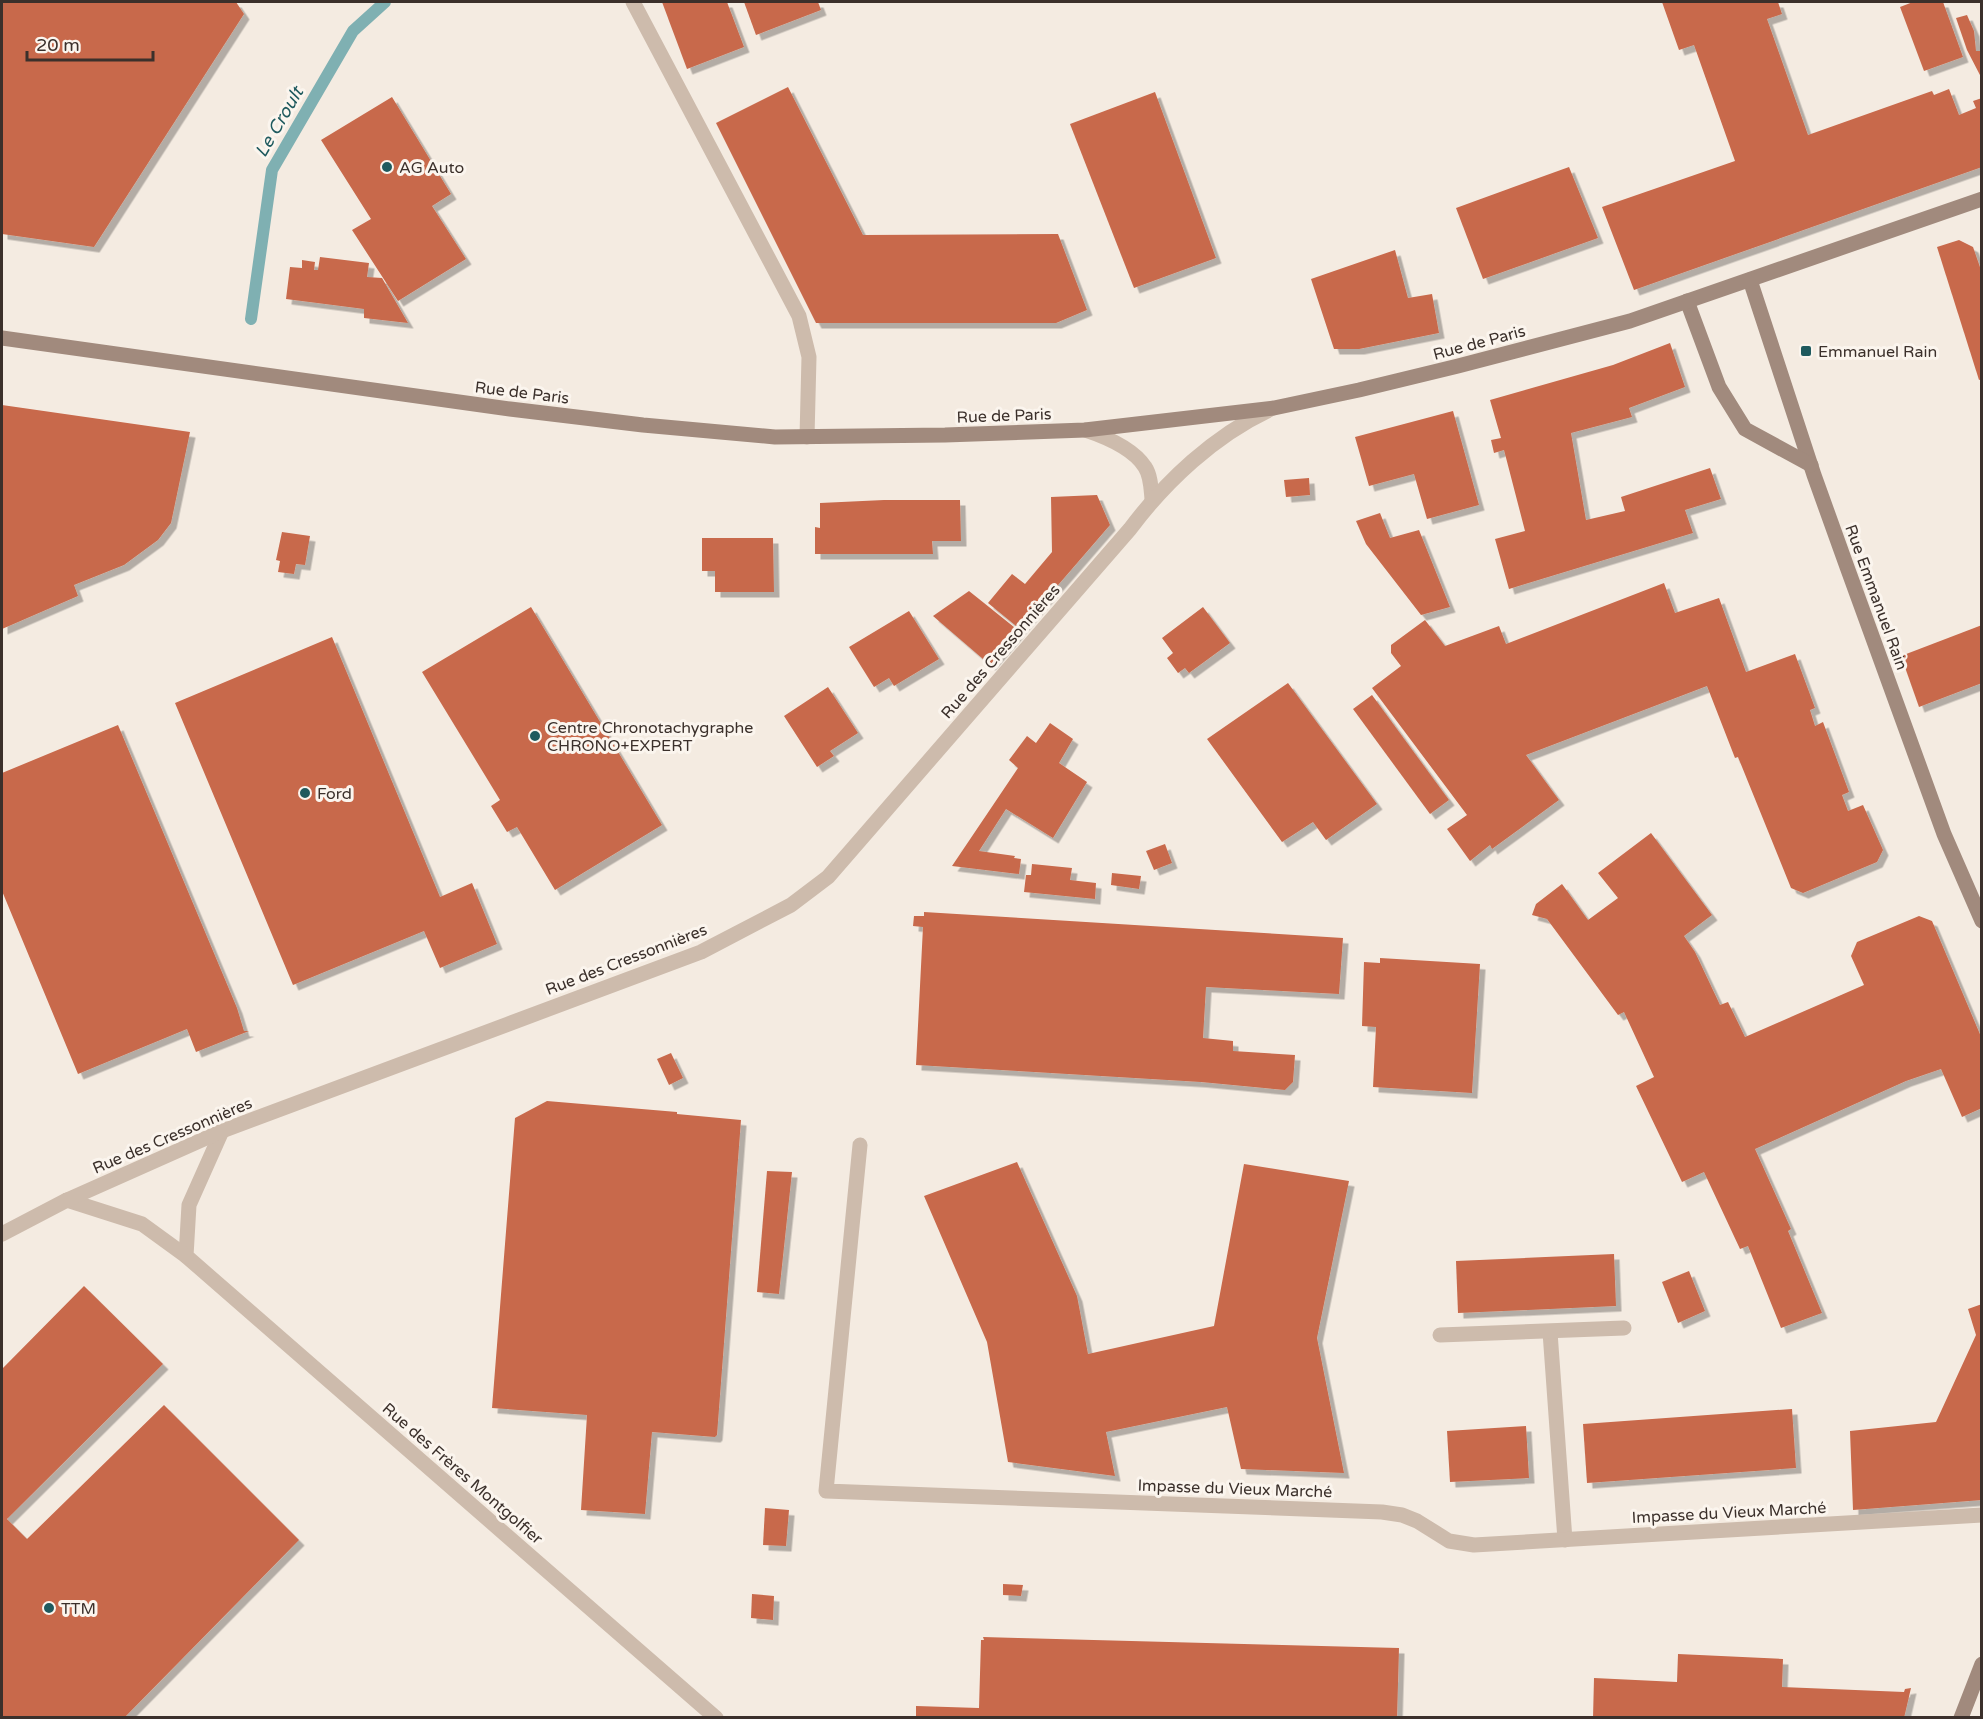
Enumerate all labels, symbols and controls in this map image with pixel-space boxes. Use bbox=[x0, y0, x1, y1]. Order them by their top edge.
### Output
scale bar bbox=[27, 24, 153, 62]
text: 20 m bbox=[36, 34, 80, 56]
water label: Le Croult bbox=[250, 81, 309, 161]
place label: AG Auto bbox=[399, 158, 464, 178]
marker: AG Auto bbox=[380, 160, 394, 174]
street label: Rue de Paris bbox=[1431, 321, 1528, 365]
place label: Emmanuel Rain bbox=[1818, 342, 1937, 362]
marker: Emmanuel Rain bbox=[1799, 344, 1813, 358]
street label: Rue de Paris bbox=[474, 377, 570, 409]
street label: Rue de Paris bbox=[956, 404, 1052, 428]
street label: Rue Emmanuel Rain bbox=[1840, 522, 1912, 673]
street label: Rue des Cressonnières bbox=[937, 580, 1065, 723]
place label: Centre Chronotachygraphe CHRONO+EXPERT bbox=[547, 718, 753, 756]
marker: Centre Chronotachygraphe CHRONO+EXPERT bbox=[528, 729, 542, 743]
place label: Ford bbox=[317, 784, 352, 804]
marker: Ford bbox=[298, 786, 312, 800]
street label: Rue des Cressonnières bbox=[543, 920, 710, 1000]
street label: Rue des Cressonnières bbox=[90, 1093, 255, 1179]
street label: Rue des Frères Montgolfier bbox=[378, 1399, 547, 1549]
street label: Impasse du Vieux Marché bbox=[1137, 1476, 1333, 1502]
street label: Impasse du Vieux Marché bbox=[1631, 1498, 1827, 1528]
place label: TTM bbox=[61, 1599, 96, 1619]
marker: TTM bbox=[42, 1601, 56, 1615]

